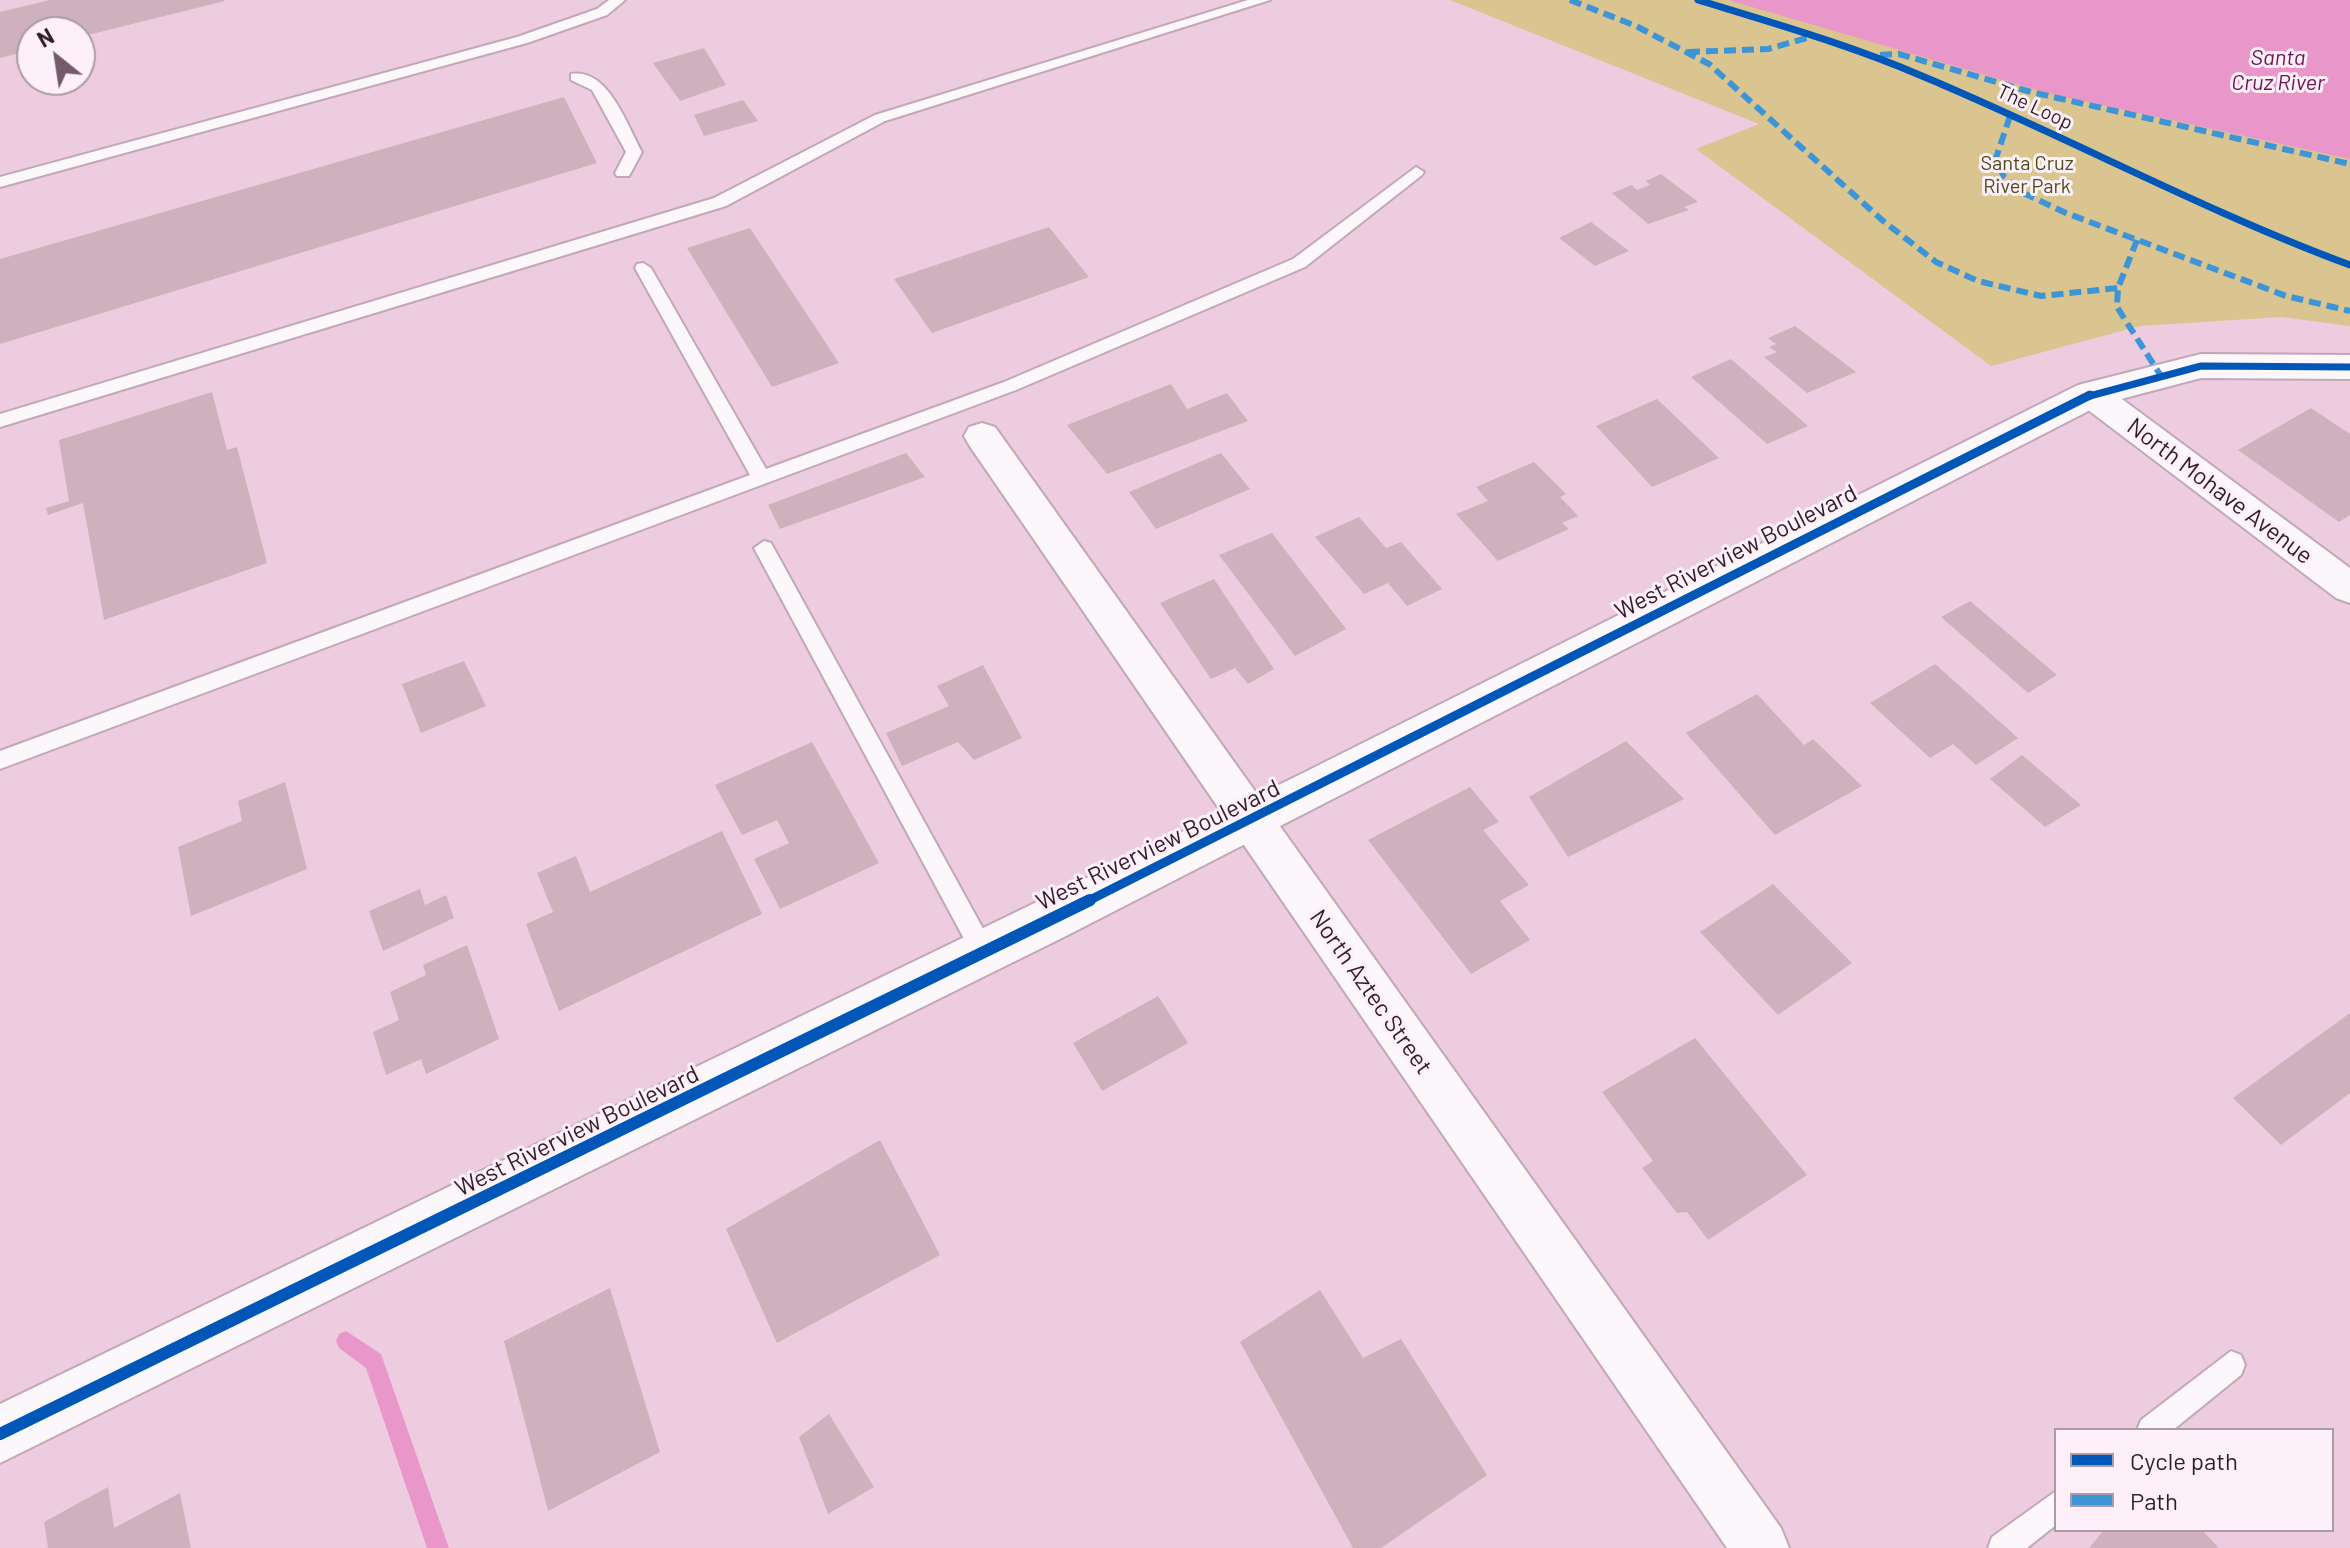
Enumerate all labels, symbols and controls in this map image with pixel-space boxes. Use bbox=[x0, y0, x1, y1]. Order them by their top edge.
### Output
north arrow bbox=[16, 16, 96, 96]
text: N bbox=[32, 22, 58, 52]
water label: Santa Cruz River bbox=[2231, 45, 2325, 96]
street label: The Loop bbox=[1993, 79, 2077, 135]
park label: Santa Cruz River Park bbox=[1980, 151, 2074, 198]
street label: North Mohave Avenue bbox=[2121, 412, 2319, 570]
street label: West Riverview Boulevard bbox=[1610, 478, 1862, 626]
street label: West Riverview Boulevard bbox=[1031, 773, 1285, 917]
street label: North Aztec Street bbox=[1304, 904, 1438, 1080]
street label: West Riverview Boulevard bbox=[450, 1059, 704, 1203]
legend bbox=[2054, 1428, 2334, 1532]
text: Cycle path bbox=[2130, 1446, 2238, 1475]
text: Path bbox=[2130, 1486, 2178, 1515]

